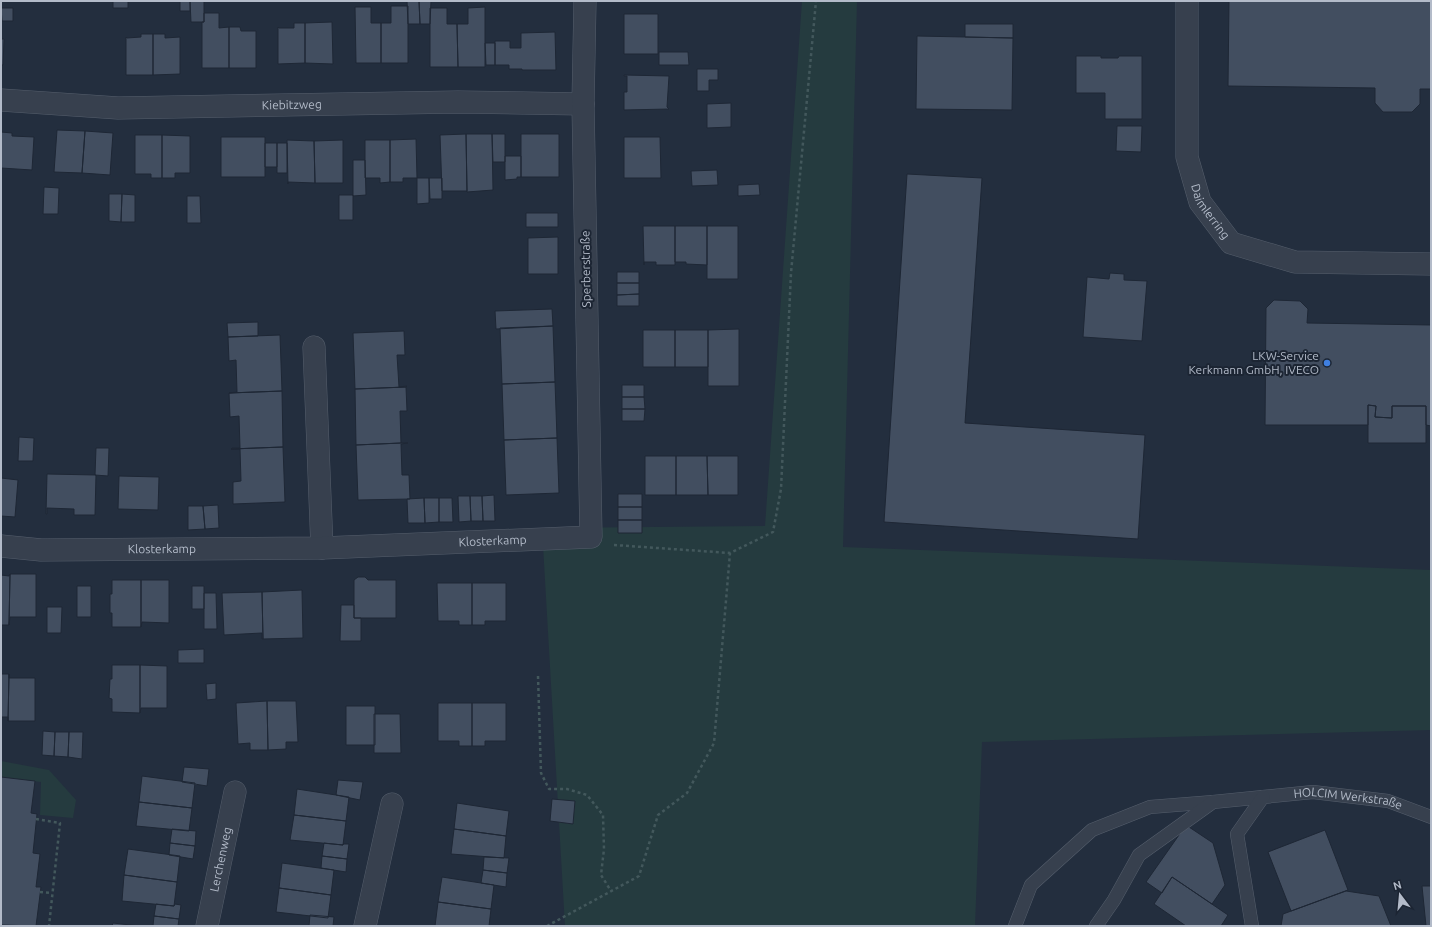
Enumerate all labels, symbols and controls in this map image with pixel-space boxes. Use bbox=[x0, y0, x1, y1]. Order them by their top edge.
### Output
street label: Kiebitzweg bbox=[261, 97, 322, 111]
street label: Daimlerring bbox=[1189, 182, 1233, 241]
street label: Sperberstraße bbox=[578, 230, 593, 308]
place label: LKW-Service Kerkmann GmbH, IVECO bbox=[1188, 349, 1319, 376]
marker: LKW-Service Kerkmann GmbH, IVECO bbox=[1322, 358, 1332, 368]
street label: Klosterkamp bbox=[458, 533, 527, 548]
street label: Klosterkamp bbox=[128, 542, 196, 555]
street label: HOLCIM Werkstraße bbox=[1293, 785, 1404, 812]
street label: Lerchenweg bbox=[207, 826, 234, 893]
north arrow bbox=[1380, 875, 1420, 915]
text: N bbox=[1392, 878, 1403, 892]

